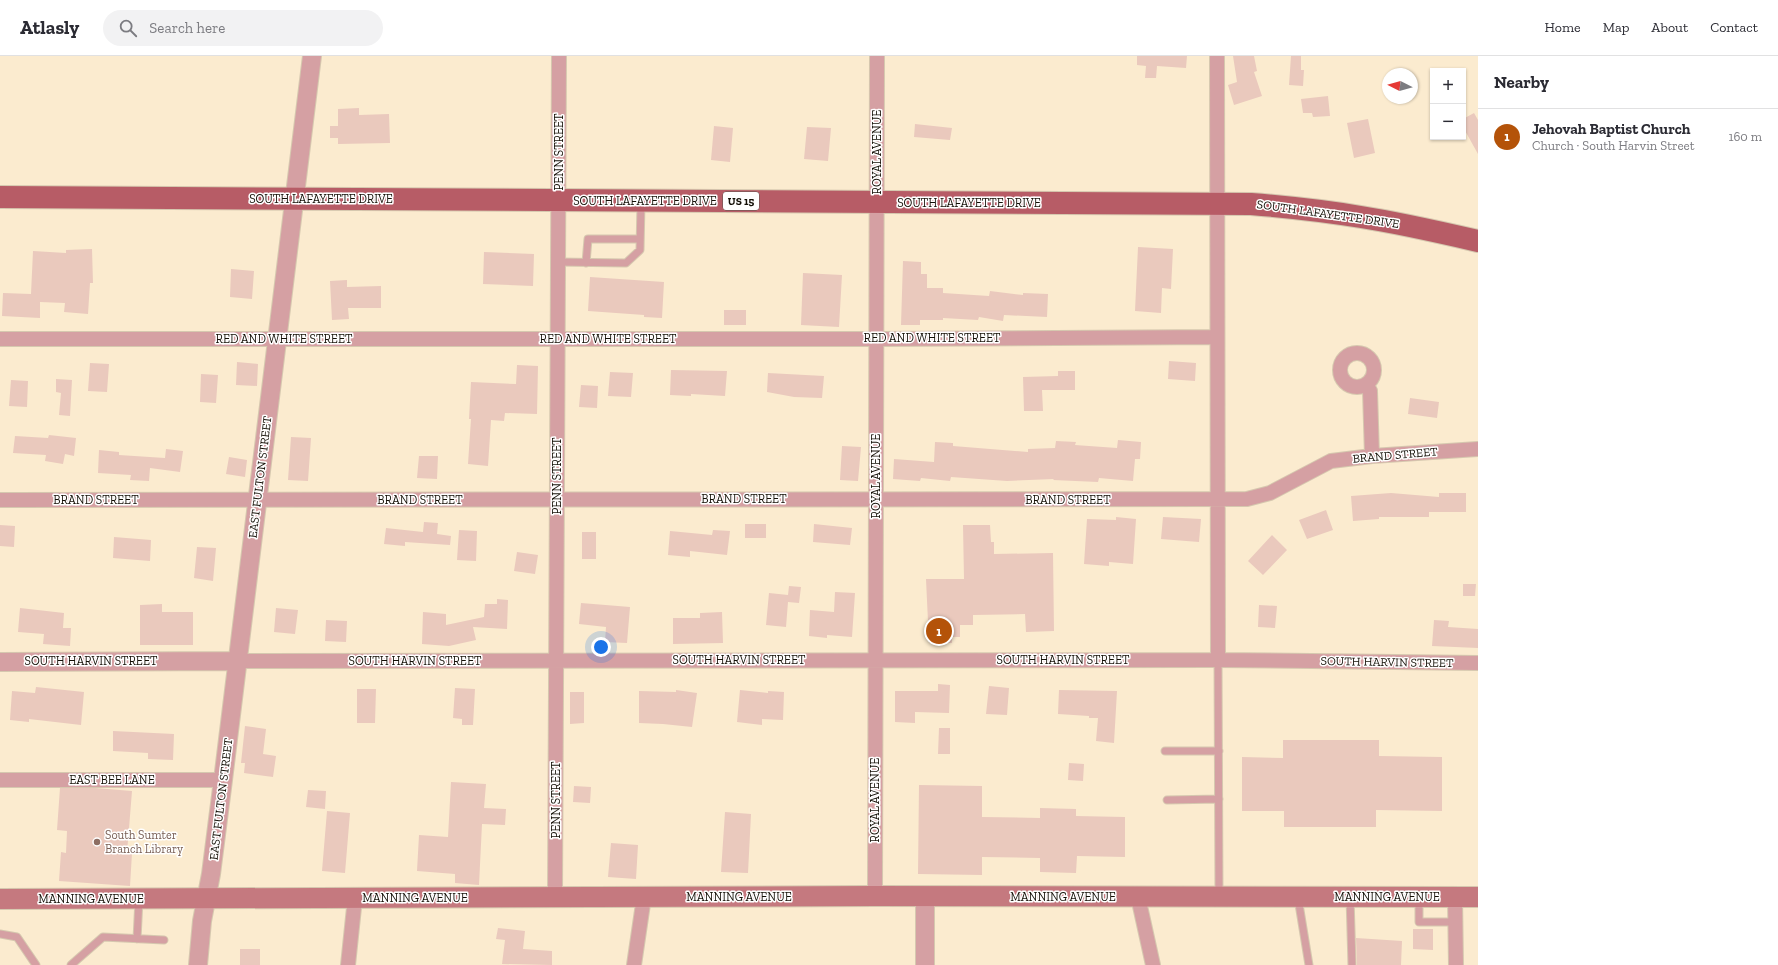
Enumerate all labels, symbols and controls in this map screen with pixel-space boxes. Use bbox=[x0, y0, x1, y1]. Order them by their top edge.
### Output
search box bbox=[103, 10, 383, 46]
text: Atlasly bbox=[20, 16, 79, 39]
icon: search bbox=[117, 17, 139, 39]
text: Search here bbox=[149, 19, 225, 37]
text: Home bbox=[1545, 19, 1581, 36]
text: Map bbox=[1603, 19, 1629, 36]
text: About bbox=[1651, 19, 1688, 36]
text: Contact bbox=[1710, 19, 1758, 36]
north arrow bbox=[1382, 68, 1418, 104]
map controls bbox=[1430, 68, 1466, 140]
button: + bbox=[1430, 68, 1466, 104]
text: Nearby bbox=[1494, 72, 1549, 92]
button: − bbox=[1430, 104, 1466, 140]
street label: ROYAL AVENUE bbox=[870, 110, 884, 194]
street label: PENN STREET bbox=[552, 113, 566, 191]
text: Jehovah Baptist Church bbox=[1532, 120, 1691, 138]
text: 1 bbox=[1504, 129, 1510, 144]
text: 160 m bbox=[1728, 129, 1762, 144]
text: Church · South Harvin Street bbox=[1532, 138, 1695, 153]
street label: SOUTH LAFAYETTE DRIVE bbox=[249, 192, 393, 206]
road number: US 15 bbox=[723, 192, 759, 210]
street label: SOUTH LAFAYETTE DRIVE bbox=[573, 194, 717, 208]
street label: SOUTH LAFAYETTE DRIVE bbox=[897, 196, 1041, 210]
street label: SOUTH LAFAYETTE DRIVE bbox=[1256, 197, 1400, 231]
street label: RED AND WHITE STREET bbox=[864, 331, 1001, 345]
street label: RED AND WHITE STREET bbox=[216, 332, 353, 346]
street label: RED AND WHITE STREET bbox=[540, 332, 677, 346]
street label: EAST FULTON STREET bbox=[246, 415, 274, 539]
street label: ROYAL AVENUE bbox=[869, 434, 883, 518]
street label: PENN STREET bbox=[550, 437, 564, 515]
street label: BRAND STREET bbox=[1352, 444, 1439, 466]
street label: BRAND STREET bbox=[701, 492, 787, 506]
street label: BRAND STREET bbox=[53, 493, 139, 507]
street label: BRAND STREET bbox=[377, 493, 463, 507]
street label: BRAND STREET bbox=[1025, 493, 1111, 507]
pin: 1 bbox=[926, 616, 952, 646]
your location bbox=[591, 637, 611, 657]
street label: SOUTH HARVIN STREET bbox=[673, 653, 806, 667]
street label: SOUTH HARVIN STREET bbox=[997, 653, 1130, 667]
street label: SOUTH HARVIN STREET bbox=[25, 654, 158, 668]
street label: SOUTH HARVIN STREET bbox=[349, 654, 482, 668]
street label: SOUTH HARVIN STREET bbox=[1320, 654, 1454, 670]
street label: EAST FULTON STREET bbox=[207, 737, 235, 861]
street label: ROYAL AVENUE bbox=[868, 758, 882, 842]
street label: PENN STREET bbox=[549, 761, 563, 839]
street label: EAST BEE LANE bbox=[69, 773, 155, 787]
place label: South Sumter Branch Library bbox=[105, 828, 184, 856]
marker: South Sumter Branch Library bbox=[92, 837, 102, 847]
street label: MANNING AVENUE bbox=[686, 890, 792, 904]
street label: MANNING AVENUE bbox=[1010, 890, 1116, 904]
street label: MANNING AVENUE bbox=[1334, 890, 1440, 904]
street label: MANNING AVENUE bbox=[362, 891, 468, 905]
street label: MANNING AVENUE bbox=[38, 892, 144, 906]

